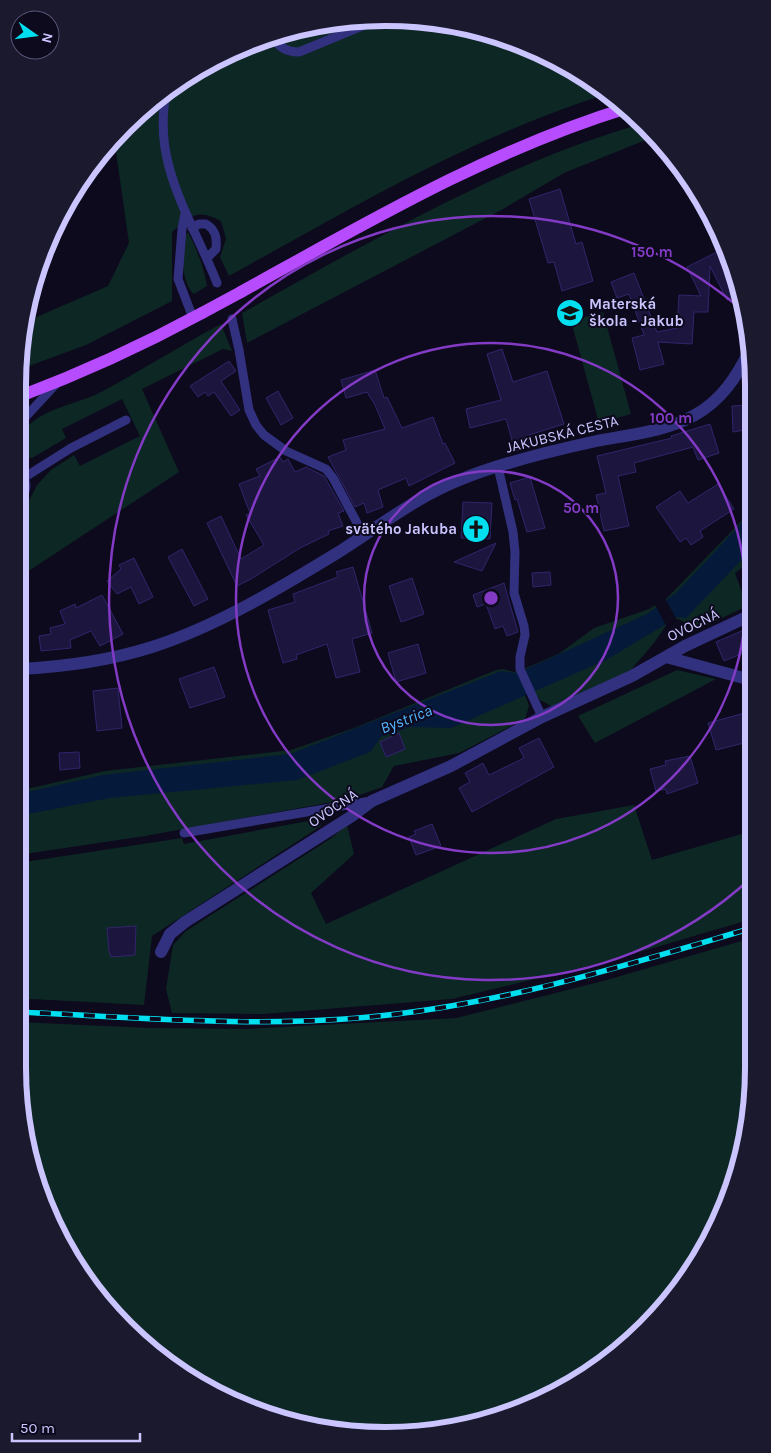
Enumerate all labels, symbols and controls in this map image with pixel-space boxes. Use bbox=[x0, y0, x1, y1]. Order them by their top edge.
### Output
north arrow bbox=[10, 10, 60, 60]
text: N bbox=[38, 31, 57, 45]
text: 150 m bbox=[631, 243, 673, 261]
place label: Materská škola - Jakub bbox=[589, 295, 684, 330]
school or university icon: Materská škola - Jakub bbox=[555, 298, 585, 328]
text: 100 m bbox=[650, 409, 692, 427]
street label: JAKUBSKÁ CESTA bbox=[504, 411, 621, 457]
text: 50 m bbox=[563, 499, 599, 517]
church icon: svätého Jakuba bbox=[461, 514, 491, 544]
place label: svätého Jakuba bbox=[345, 520, 457, 538]
centre of rings bbox=[482, 589, 500, 607]
street label: OVOCNÁ bbox=[664, 605, 722, 645]
water label: Bystrica bbox=[377, 700, 435, 738]
street label: OVOCNÁ bbox=[305, 785, 361, 831]
scale bar bbox=[12, 1410, 140, 1442]
text: 50 m bbox=[20, 1419, 55, 1437]

